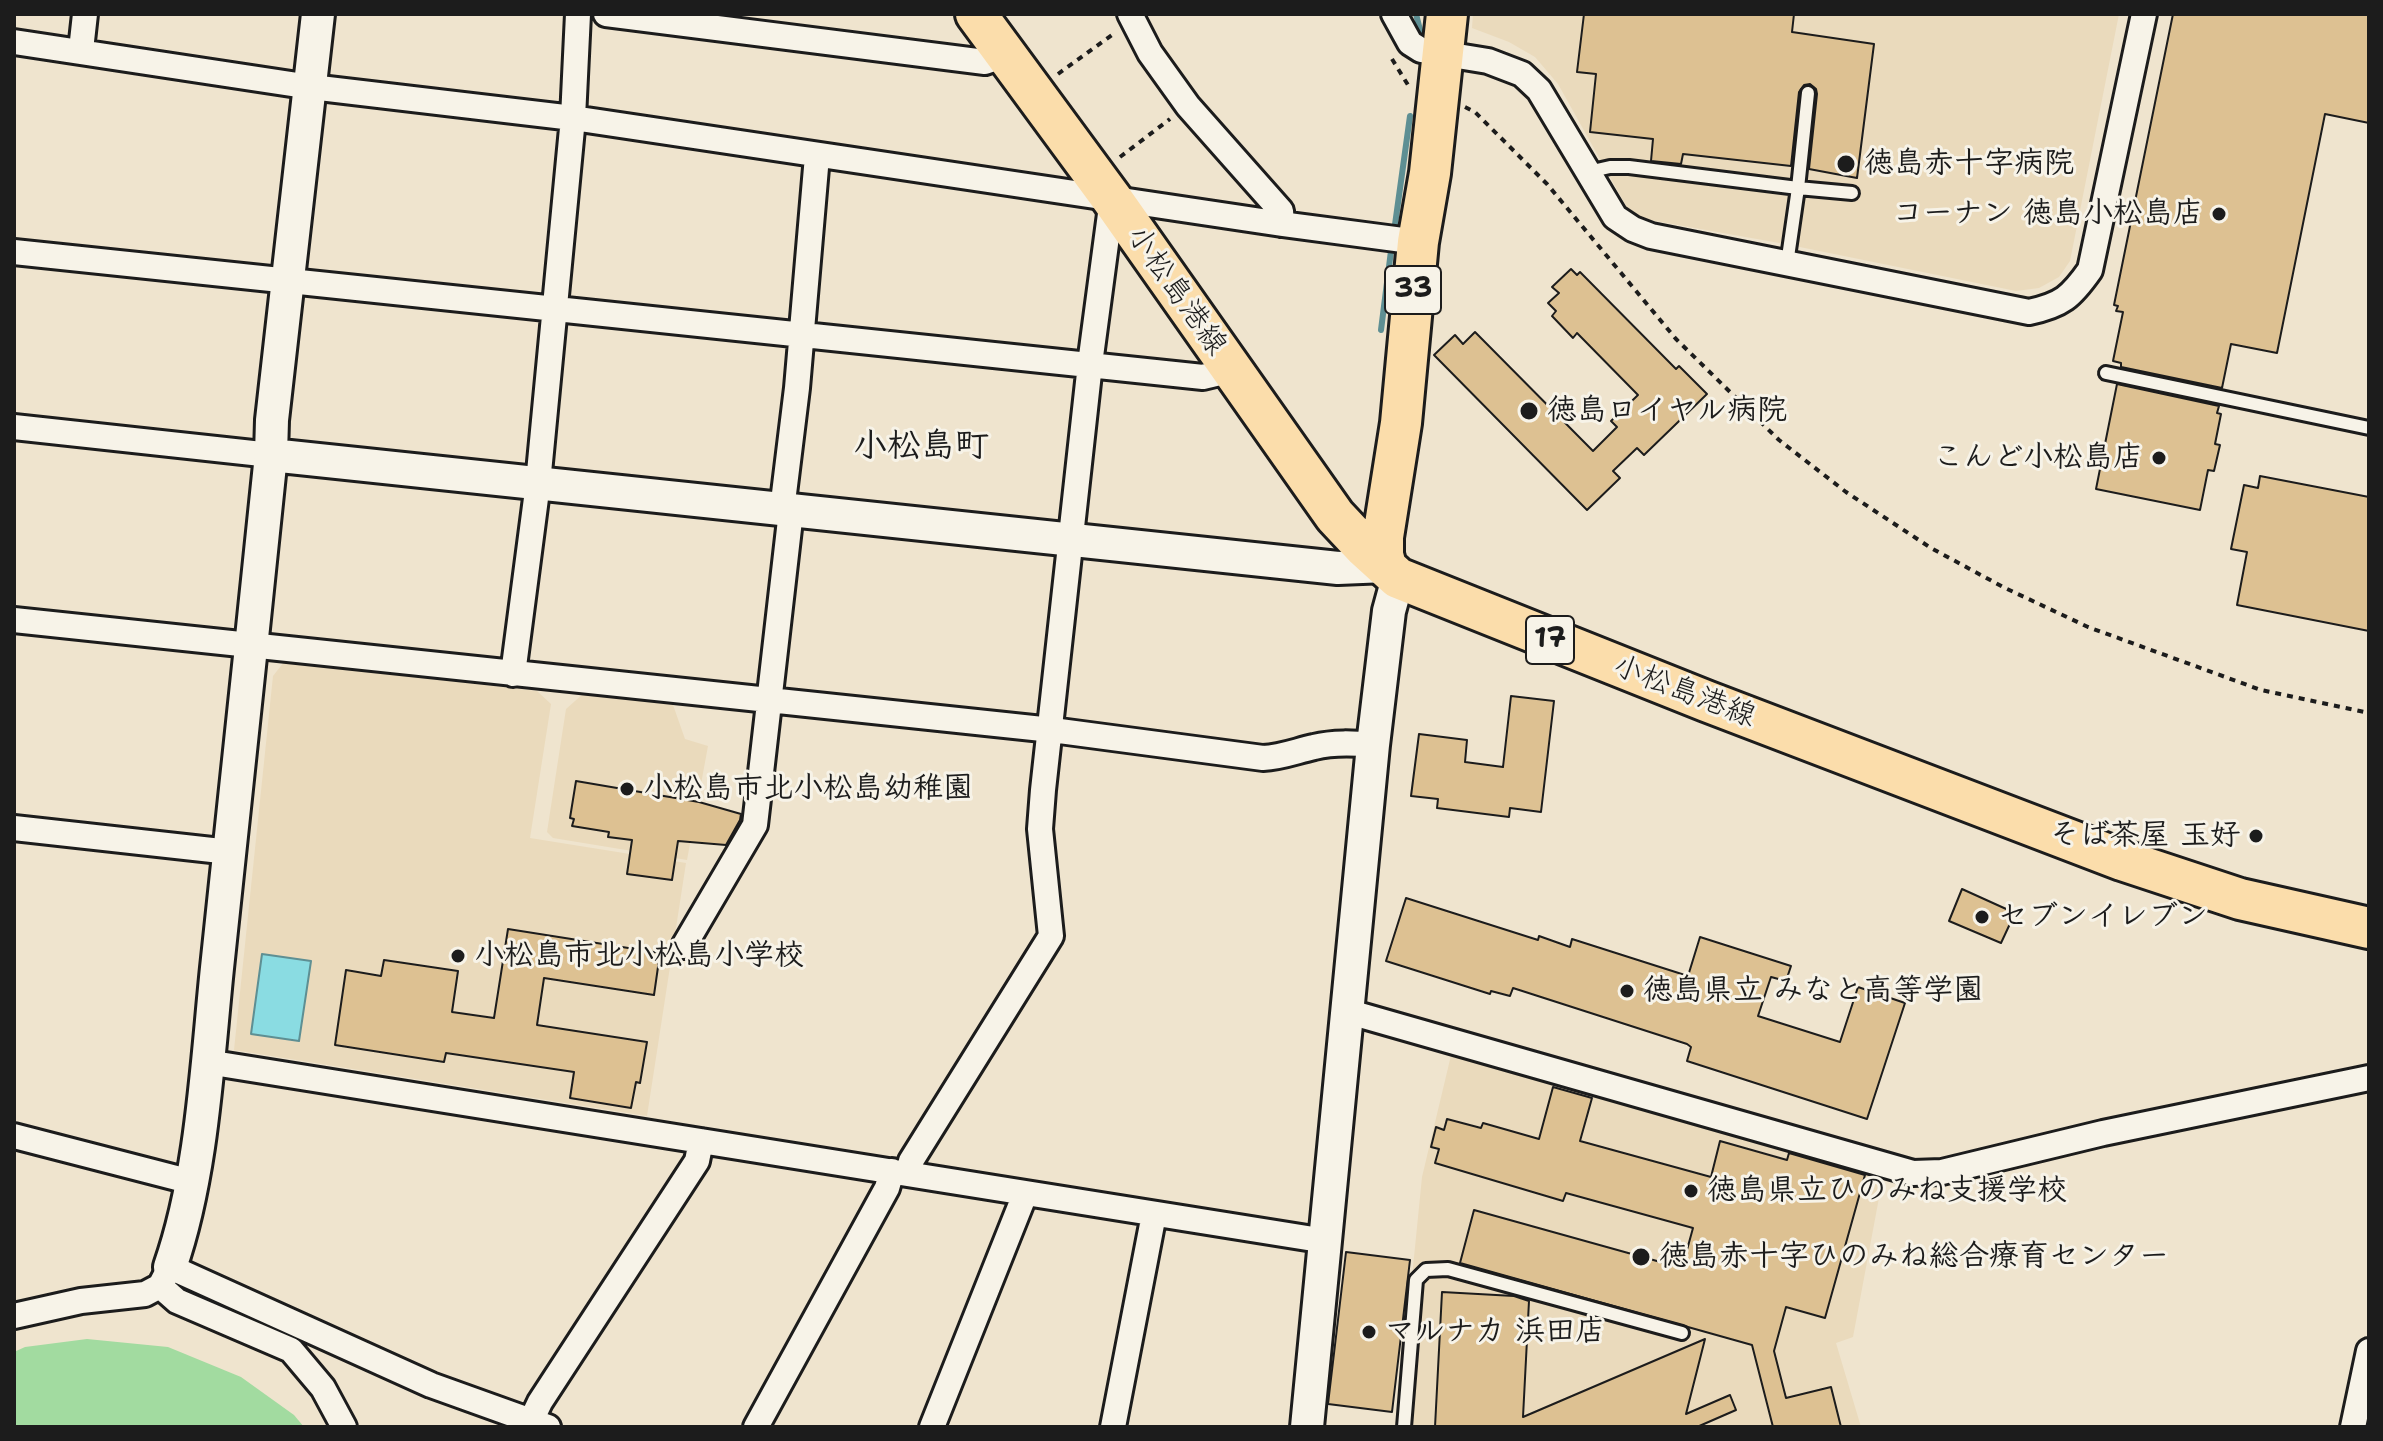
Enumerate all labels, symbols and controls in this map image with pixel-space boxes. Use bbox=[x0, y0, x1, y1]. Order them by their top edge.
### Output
place label: 徳島赤十字病院 bbox=[1864, 146, 2074, 182]
marker: 徳島赤十字病院 bbox=[1835, 153, 1857, 175]
place label: コーナン 徳島小松島店 bbox=[1893, 196, 2203, 232]
marker: コーナン 徳島小松島店 bbox=[2210, 205, 2228, 223]
street label: 小松島港線 bbox=[1118, 219, 1234, 363]
road number: 33 bbox=[1385, 266, 1441, 314]
place label: 徳島ロイヤル病院 bbox=[1547, 393, 1787, 429]
marker: 徳島ロイヤル病院 bbox=[1518, 400, 1540, 422]
district label: 小松島町 bbox=[853, 427, 989, 467]
place label: こんど小松島店 bbox=[1933, 440, 2143, 476]
marker: こんど小松島店 bbox=[2150, 449, 2168, 467]
road number: 17 bbox=[1526, 616, 1574, 664]
street label: 小松島港線 bbox=[1608, 648, 1760, 736]
place label: 小松島市北小松島幼稚園 bbox=[643, 771, 973, 807]
marker: 小松島市北小松島幼稚園 bbox=[618, 780, 636, 798]
place label: そば茶屋 玉好 bbox=[2050, 818, 2240, 854]
marker: そば茶屋 玉好 bbox=[2247, 827, 2265, 845]
place label: セブンイレブン bbox=[1998, 899, 2208, 935]
marker: セブンイレブン bbox=[1973, 908, 1991, 926]
place label: 小松島市北小松島小学校 bbox=[474, 938, 804, 974]
marker: 小松島市北小松島小学校 bbox=[449, 947, 467, 965]
place label: 徳島県立 みなと高等学園 bbox=[1643, 973, 1983, 1009]
marker: 徳島県立 みなと高等学園 bbox=[1618, 982, 1636, 1000]
place label: 徳島県立ひのみね支援学校 bbox=[1707, 1173, 2067, 1209]
marker: 徳島県立ひのみね支援学校 bbox=[1682, 1182, 1700, 1200]
place label: 徳島赤十字ひのみね総合療育センター bbox=[1659, 1239, 2169, 1275]
marker: 徳島赤十字ひのみね総合療育センター bbox=[1630, 1246, 1652, 1268]
place label: マルナカ 浜田店 bbox=[1385, 1314, 1605, 1350]
marker: マルナカ 浜田店 bbox=[1360, 1323, 1378, 1341]

